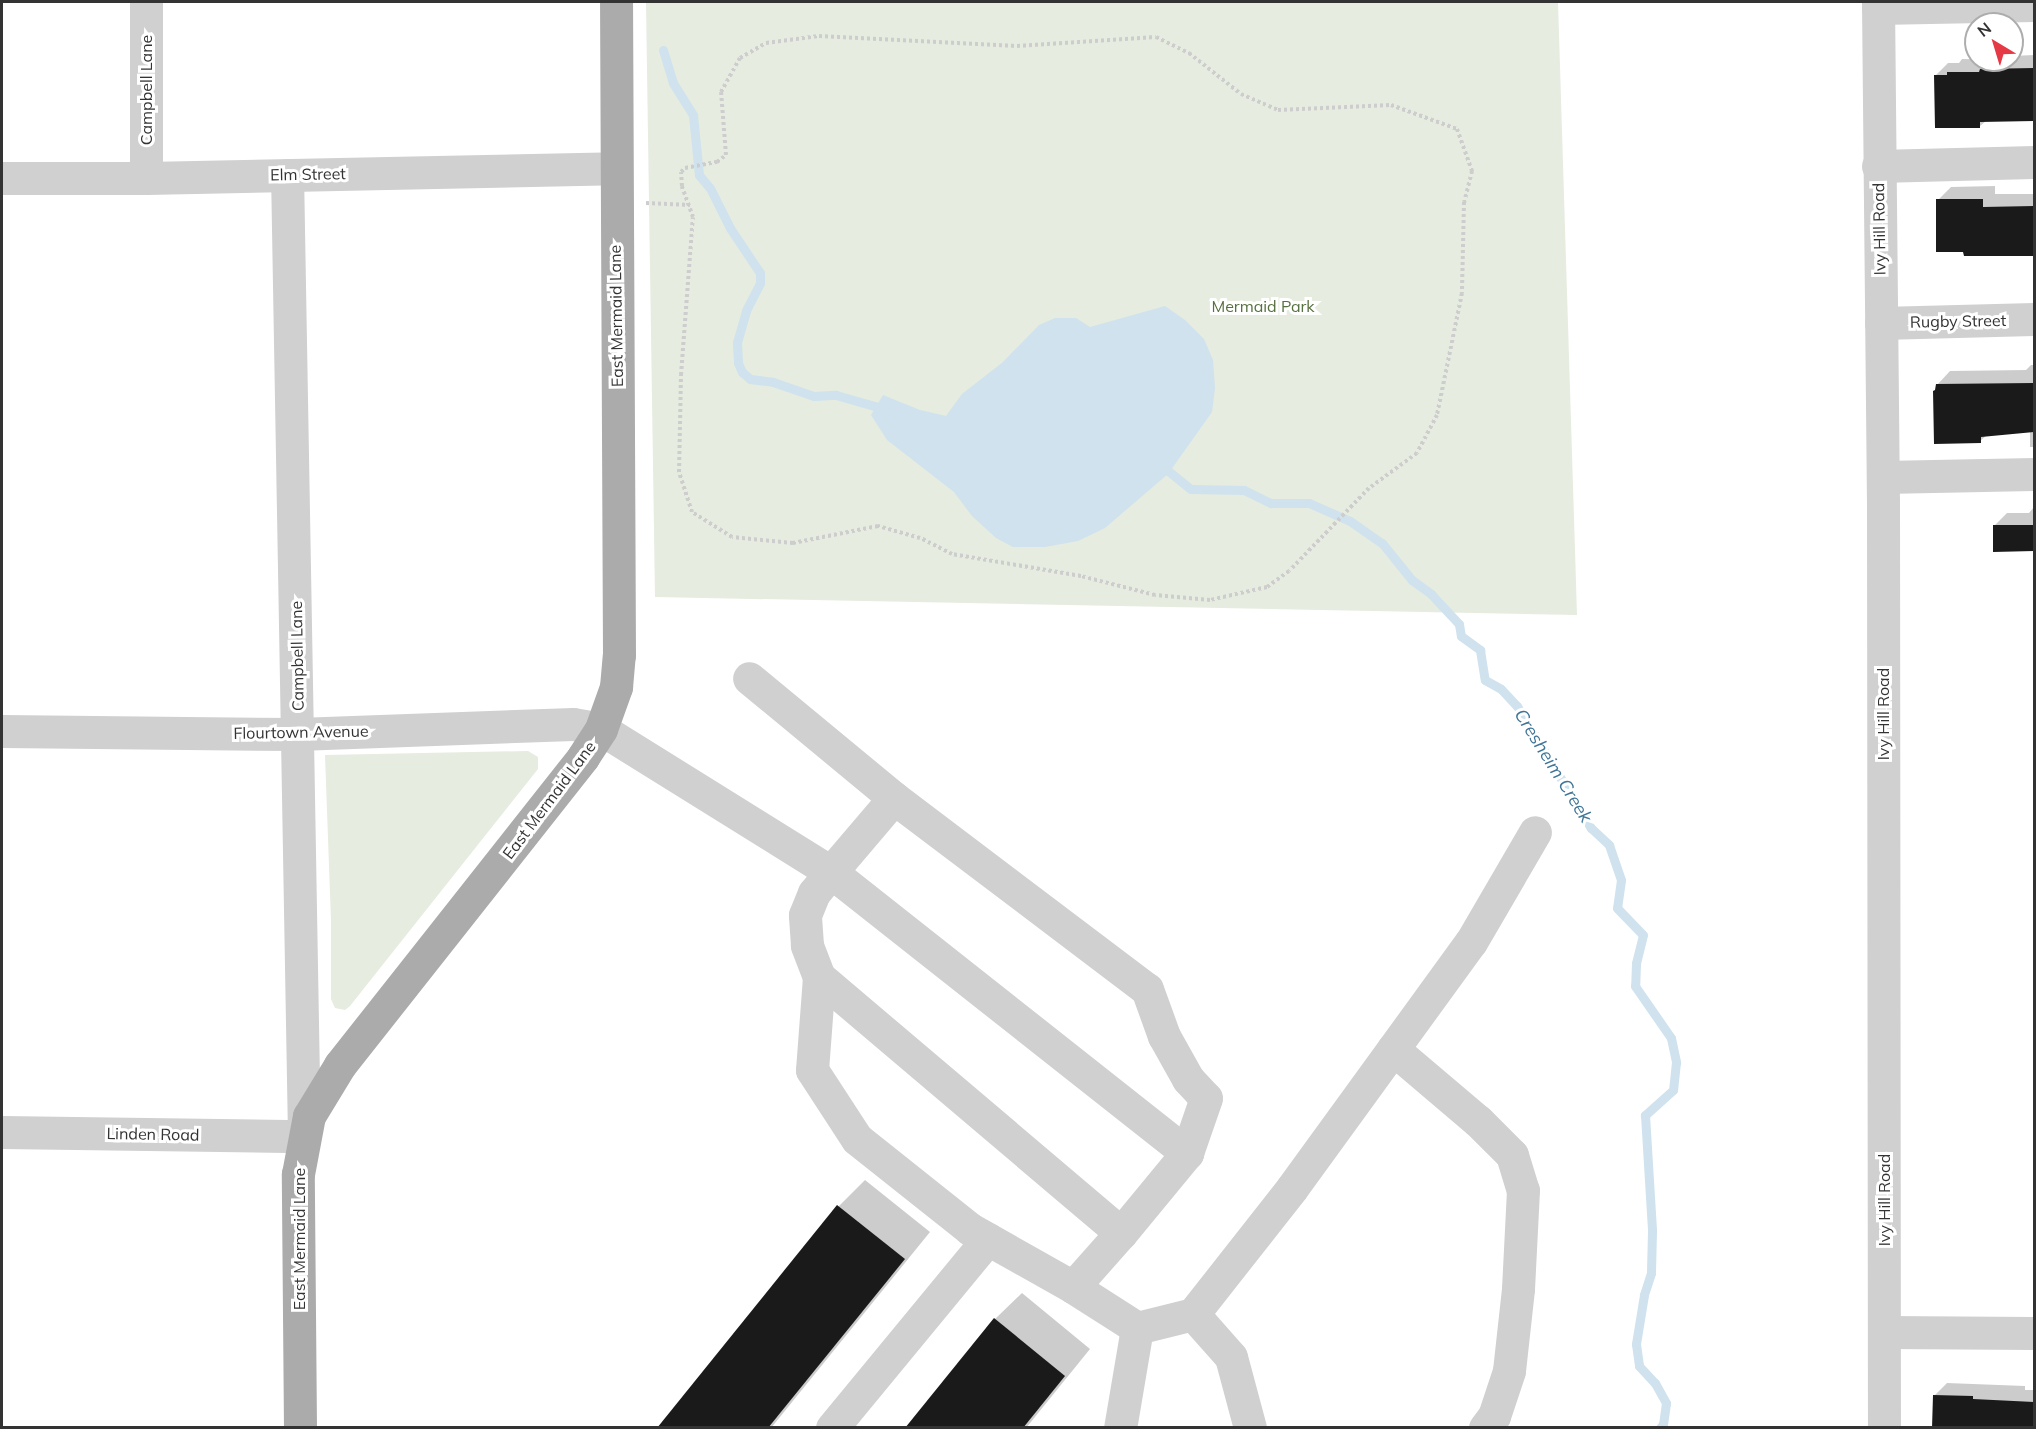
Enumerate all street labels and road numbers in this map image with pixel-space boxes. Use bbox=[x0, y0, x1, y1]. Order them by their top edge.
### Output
street label: Campbell Lane bbox=[136, 35, 156, 145]
street label: Elm Street bbox=[270, 164, 346, 184]
street label: Ivy Hill Road bbox=[1869, 183, 1889, 275]
street label: East Mermaid Lane bbox=[605, 245, 627, 387]
street label: Rugby Street bbox=[1910, 311, 2006, 331]
street label: Campbell Lane bbox=[286, 601, 308, 711]
street label: Ivy Hill Road bbox=[1873, 668, 1893, 760]
street label: Flourtown Avenue bbox=[233, 721, 369, 743]
street label: East Mermaid Lane bbox=[498, 737, 600, 863]
street label: Linden Road bbox=[106, 1124, 200, 1144]
street label: Ivy Hill Road bbox=[1874, 1154, 1894, 1246]
street label: East Mermaid Lane bbox=[289, 1168, 309, 1310]

